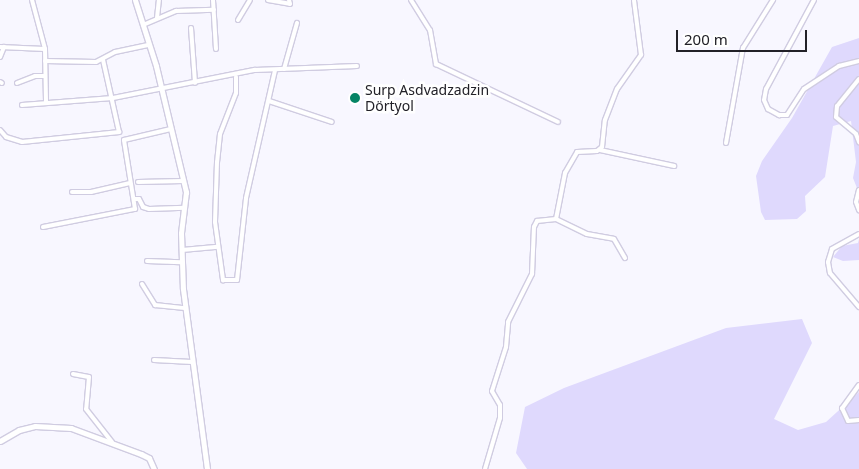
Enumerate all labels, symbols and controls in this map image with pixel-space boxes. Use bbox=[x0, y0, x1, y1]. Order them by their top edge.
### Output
scale bar bbox=[679, 20, 810, 52]
text: 200 m bbox=[684, 29, 728, 49]
place label: Surp Asdvadzadzin Dörtyol bbox=[365, 82, 489, 114]
marker: Surp Asdvadzadzin Dörtyol bbox=[349, 92, 361, 104]

